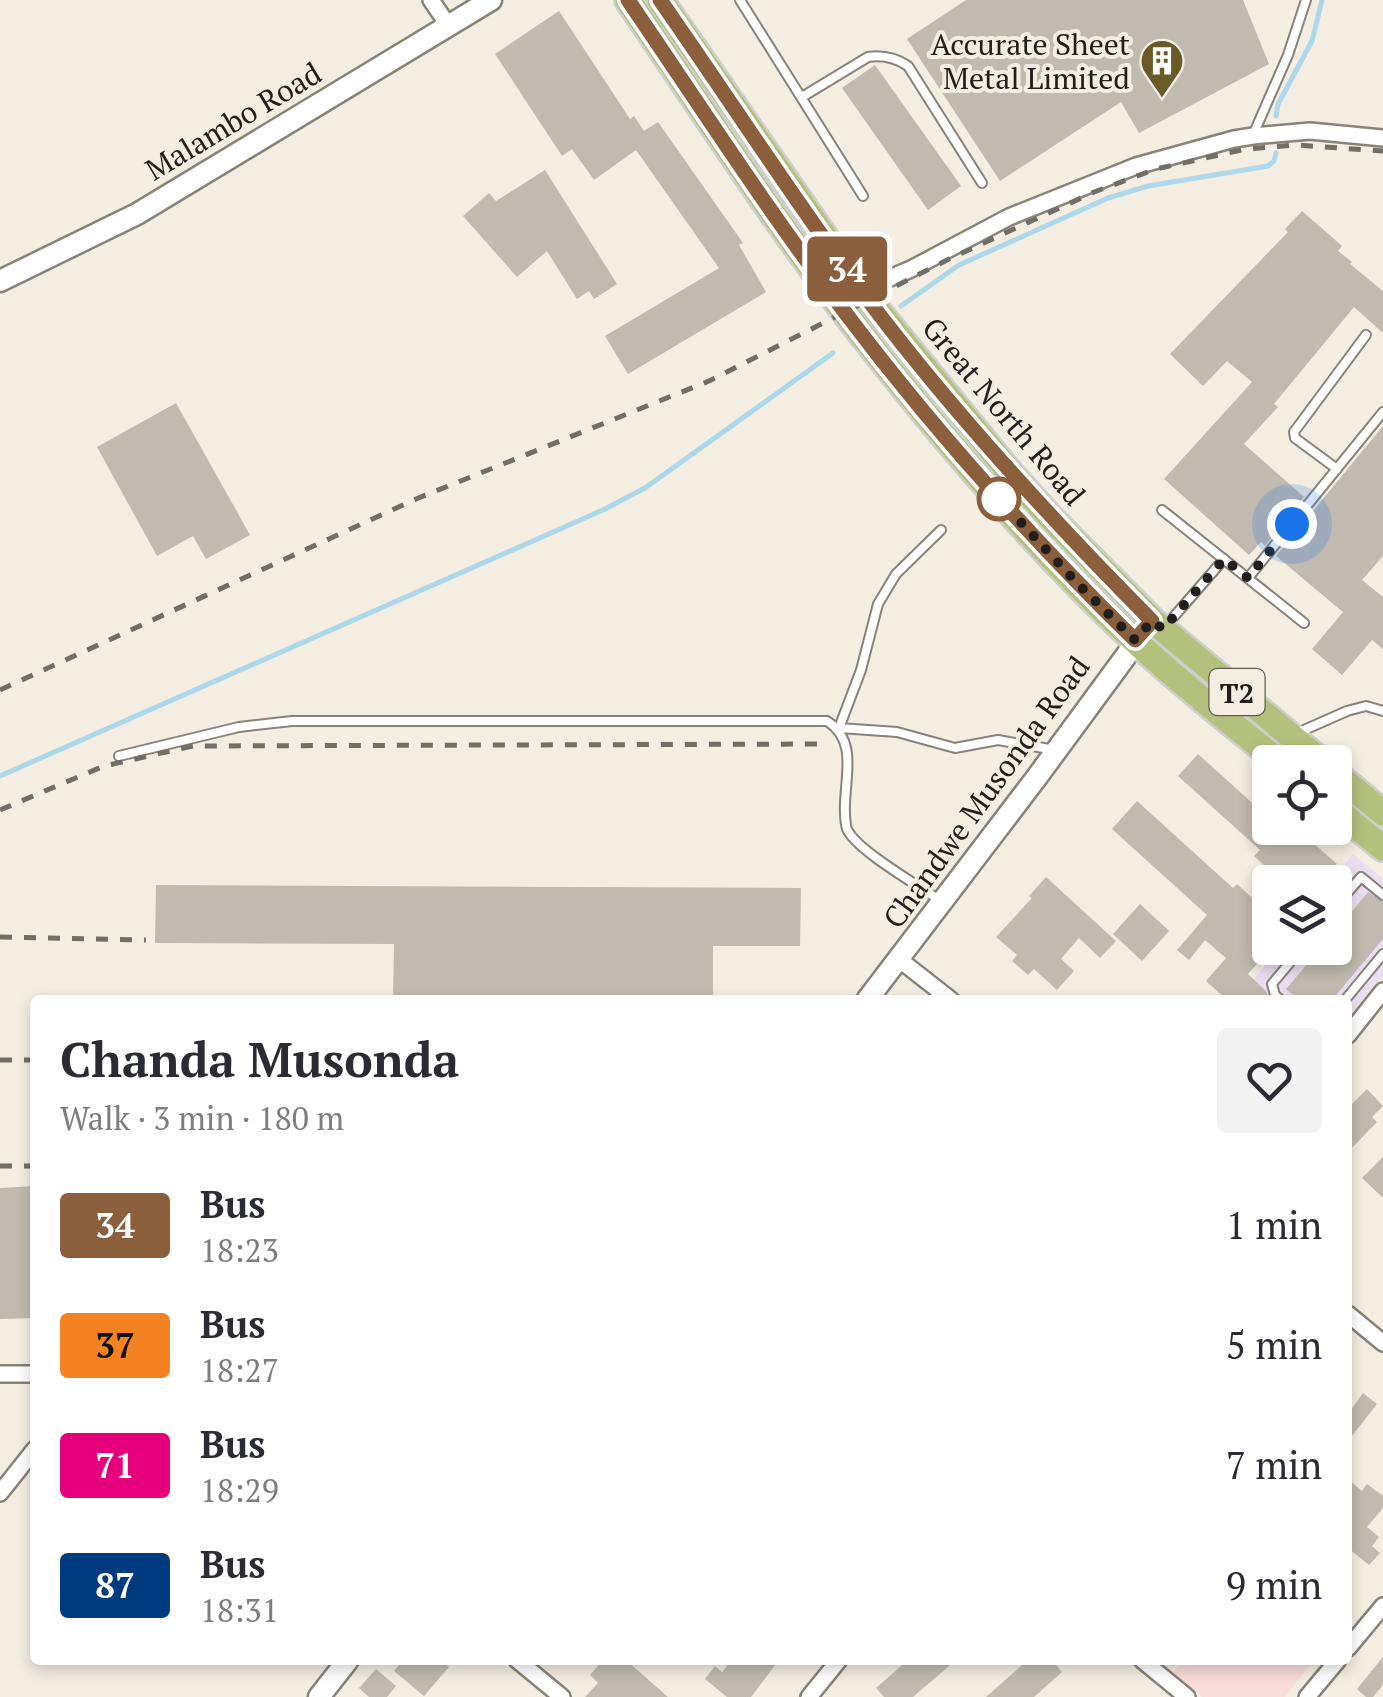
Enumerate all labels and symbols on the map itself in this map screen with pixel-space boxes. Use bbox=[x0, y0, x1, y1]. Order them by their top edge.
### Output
place label: Accurate Sheet Metal Limited bbox=[931, 24, 1130, 98]
building icon: Accurate Sheet Metal Limited bbox=[1139, 38, 1185, 99]
street label: Malambo Road bbox=[138, 53, 328, 189]
line badge: 34 bbox=[802, 236, 892, 302]
street label: Great North Road bbox=[914, 309, 1094, 513]
unlabelled marker bbox=[978, 478, 1020, 520]
your location bbox=[1267, 499, 1317, 549]
street label: Chandwe Musonda Road bbox=[874, 648, 1098, 936]
road number: T2 bbox=[1210, 669, 1264, 715]

